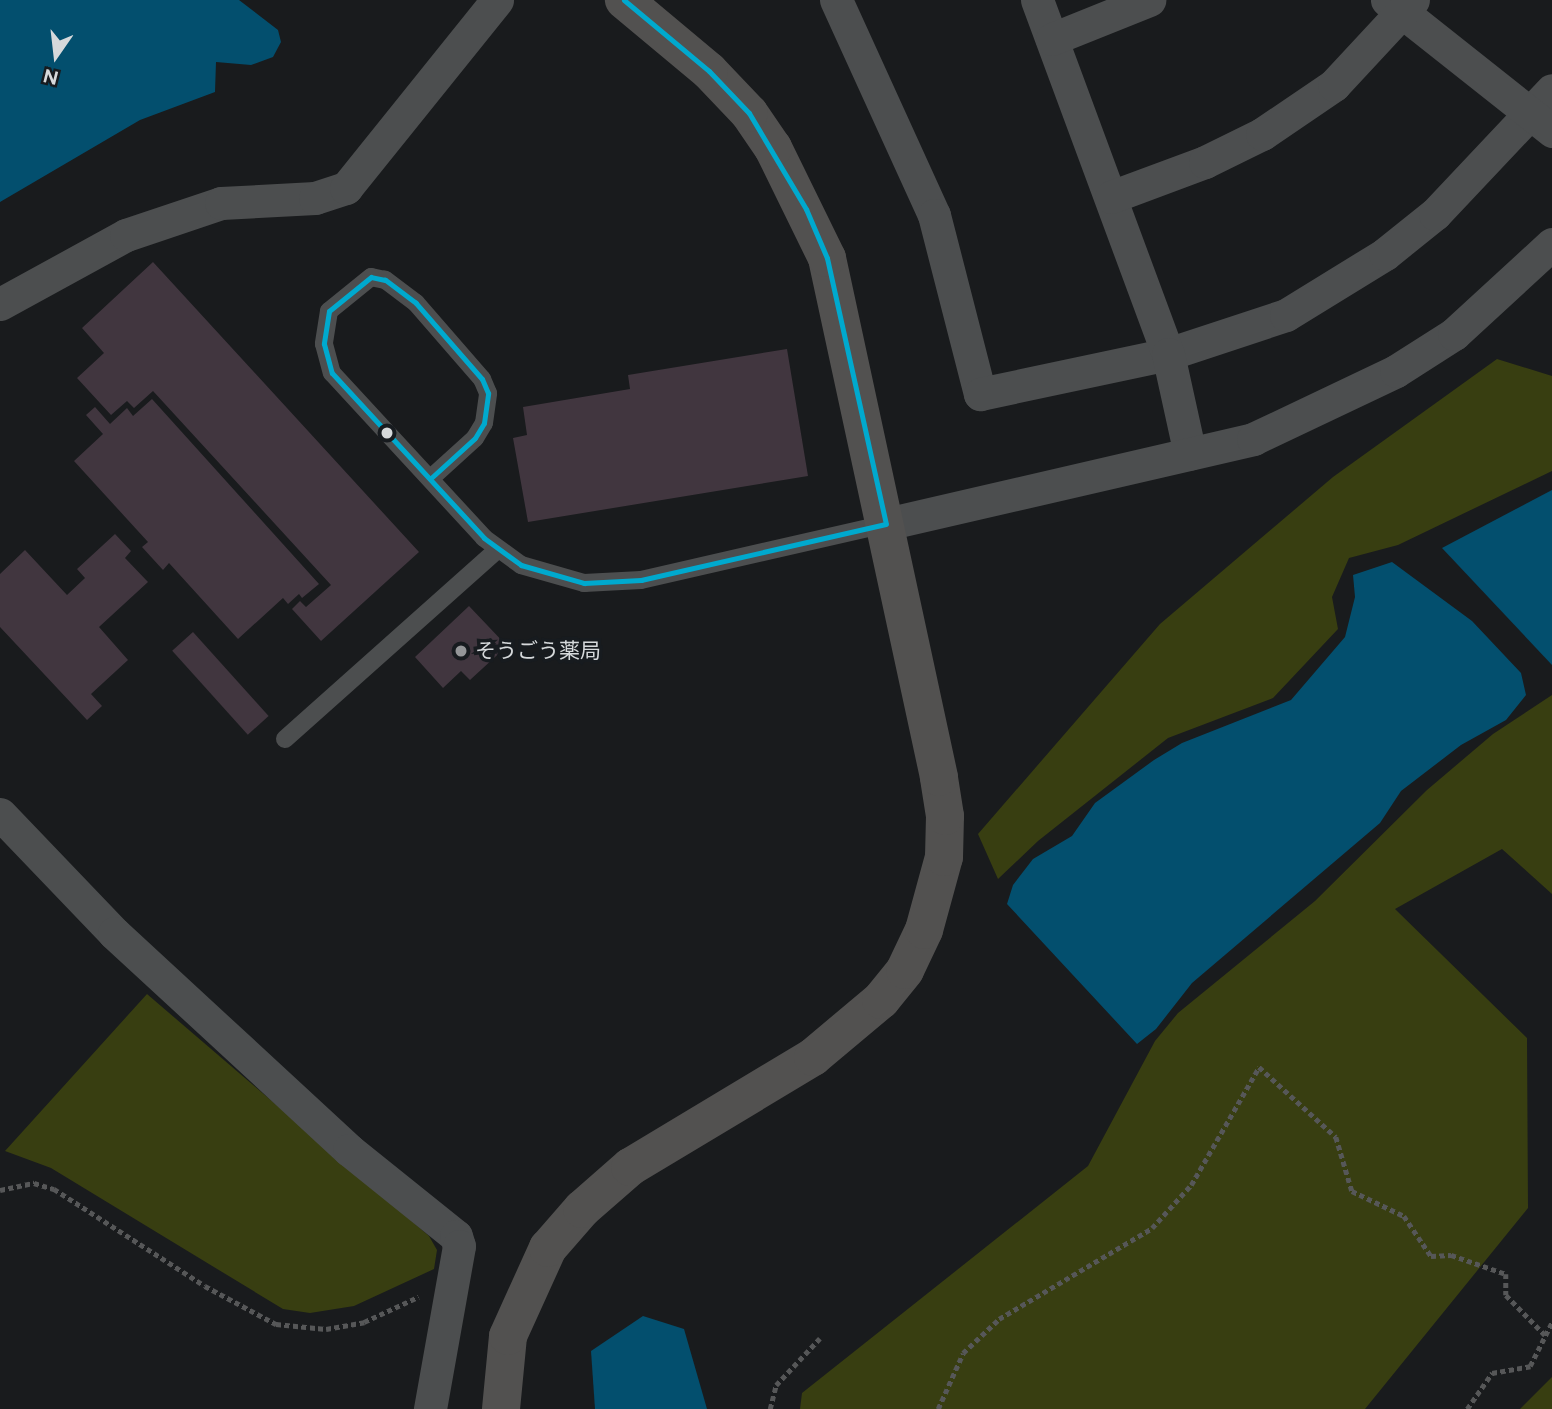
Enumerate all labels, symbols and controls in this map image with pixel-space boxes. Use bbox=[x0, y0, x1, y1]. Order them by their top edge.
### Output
north arrow bbox=[21, 21, 91, 91]
text: N bbox=[41, 64, 61, 90]
unlabelled marker bbox=[380, 426, 394, 440]
place label: そうごう薬局 bbox=[475, 638, 601, 664]
marker: そうごう薬局 bbox=[453, 643, 469, 659]

